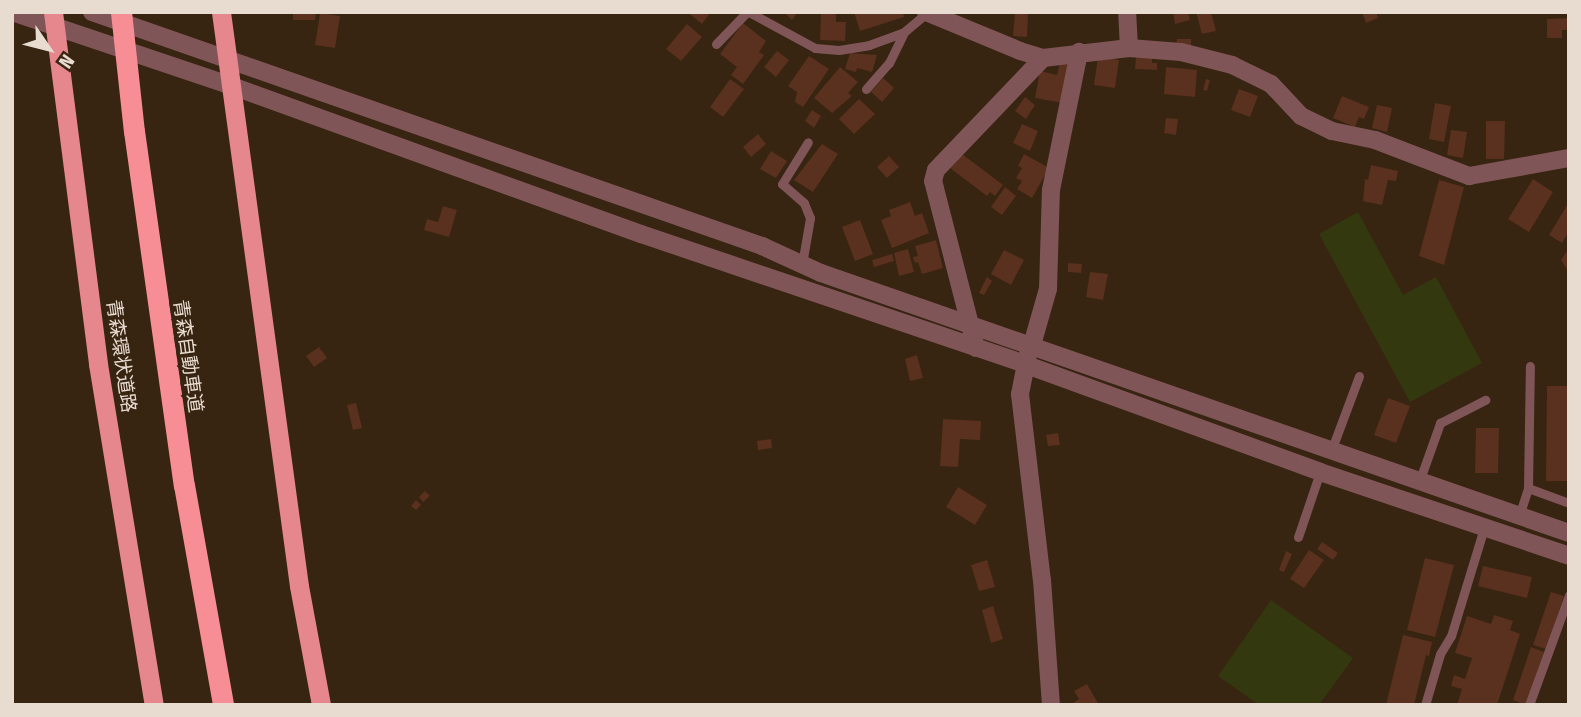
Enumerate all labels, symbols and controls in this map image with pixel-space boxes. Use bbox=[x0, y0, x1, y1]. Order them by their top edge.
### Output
north arrow bbox=[14, 14, 84, 84]
text: N bbox=[54, 50, 79, 73]
street label: 青森環状道路 bbox=[102, 298, 140, 414]
street label: 青森自動車道 bbox=[169, 298, 207, 414]

